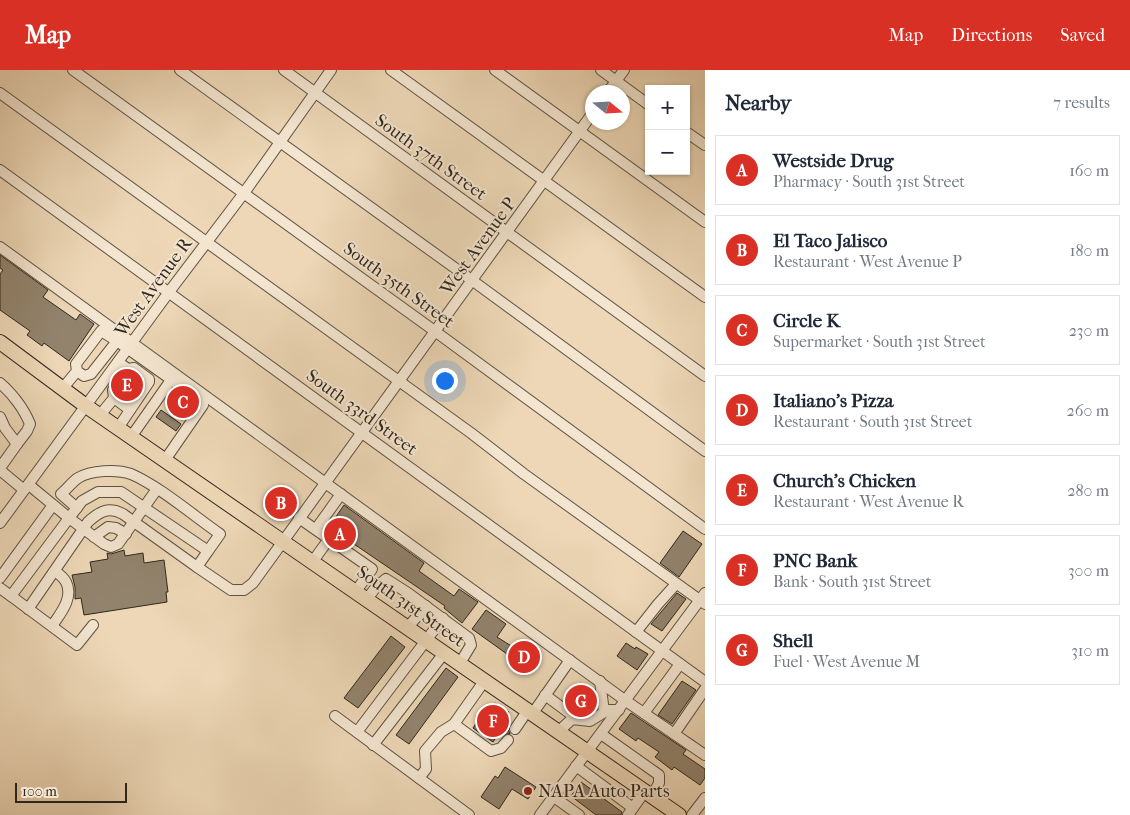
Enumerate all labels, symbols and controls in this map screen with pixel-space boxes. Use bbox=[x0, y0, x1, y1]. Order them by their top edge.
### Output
text: Map bbox=[25, 21, 71, 49]
text: Map bbox=[889, 25, 923, 46]
text: Directions bbox=[951, 25, 1032, 46]
text: Saved bbox=[1060, 25, 1105, 46]
north arrow bbox=[585, 85, 630, 130]
map controls bbox=[645, 85, 690, 175]
button: + bbox=[645, 85, 690, 130]
text: Nearby bbox=[725, 91, 791, 115]
text: 7 results bbox=[1053, 93, 1110, 112]
street label: South 37th Street bbox=[371, 110, 491, 205]
button: − bbox=[645, 130, 690, 175]
text: Westside Drug bbox=[773, 150, 893, 172]
text: A bbox=[737, 161, 747, 180]
text: 160 m bbox=[1069, 161, 1109, 180]
text: Pharmacy · South 31st Street bbox=[773, 172, 965, 191]
street label: West Avenue P bbox=[435, 193, 521, 300]
text: El Taco Jalisco bbox=[773, 230, 887, 252]
street label: West Avenue R bbox=[110, 233, 197, 342]
street label: South 35th Street bbox=[339, 238, 459, 333]
text: B bbox=[737, 241, 747, 260]
text: 180 m bbox=[1070, 241, 1109, 260]
text: Restaurant · West Avenue P bbox=[773, 252, 962, 271]
text: Circle K bbox=[773, 310, 840, 332]
text: C bbox=[737, 321, 747, 340]
text: 230 m bbox=[1069, 321, 1109, 340]
text: Supermarket · South 31st Street bbox=[773, 332, 986, 351]
street label: South 33rd Street bbox=[302, 365, 422, 460]
pin: E bbox=[111, 366, 143, 404]
your location bbox=[432, 368, 458, 394]
pin: C bbox=[167, 383, 199, 421]
text: Italiano's Pizza bbox=[773, 390, 894, 412]
text: D bbox=[736, 401, 748, 420]
text: 260 m bbox=[1067, 401, 1109, 420]
text: Restaurant · South 31st Street bbox=[773, 412, 972, 431]
text: Church's Chicken bbox=[773, 470, 916, 492]
text: E bbox=[737, 481, 747, 500]
text: 280 m bbox=[1067, 481, 1109, 500]
pin: B bbox=[265, 484, 297, 522]
text: Restaurant · West Avenue R bbox=[773, 492, 964, 511]
pin: A bbox=[324, 515, 356, 553]
text: PNC Bank bbox=[773, 550, 857, 572]
street label: South 31st Street bbox=[353, 561, 469, 652]
text: F bbox=[738, 561, 746, 580]
text: 300 m bbox=[1068, 561, 1109, 580]
text: Bank · South 31st Street bbox=[773, 572, 931, 591]
text: Shell bbox=[773, 630, 813, 652]
pin: D bbox=[508, 638, 540, 676]
text: G bbox=[736, 641, 748, 660]
text: 310 m bbox=[1071, 641, 1109, 660]
text: Fuel · West Avenue M bbox=[773, 652, 920, 671]
pin: G bbox=[565, 682, 597, 720]
pin: F bbox=[477, 702, 509, 740]
scale bar bbox=[15, 780, 128, 803]
place label: NAPA Auto Parts bbox=[538, 781, 670, 802]
text: 100 m bbox=[22, 783, 57, 800]
marker: NAPA Auto Parts bbox=[522, 785, 534, 797]

